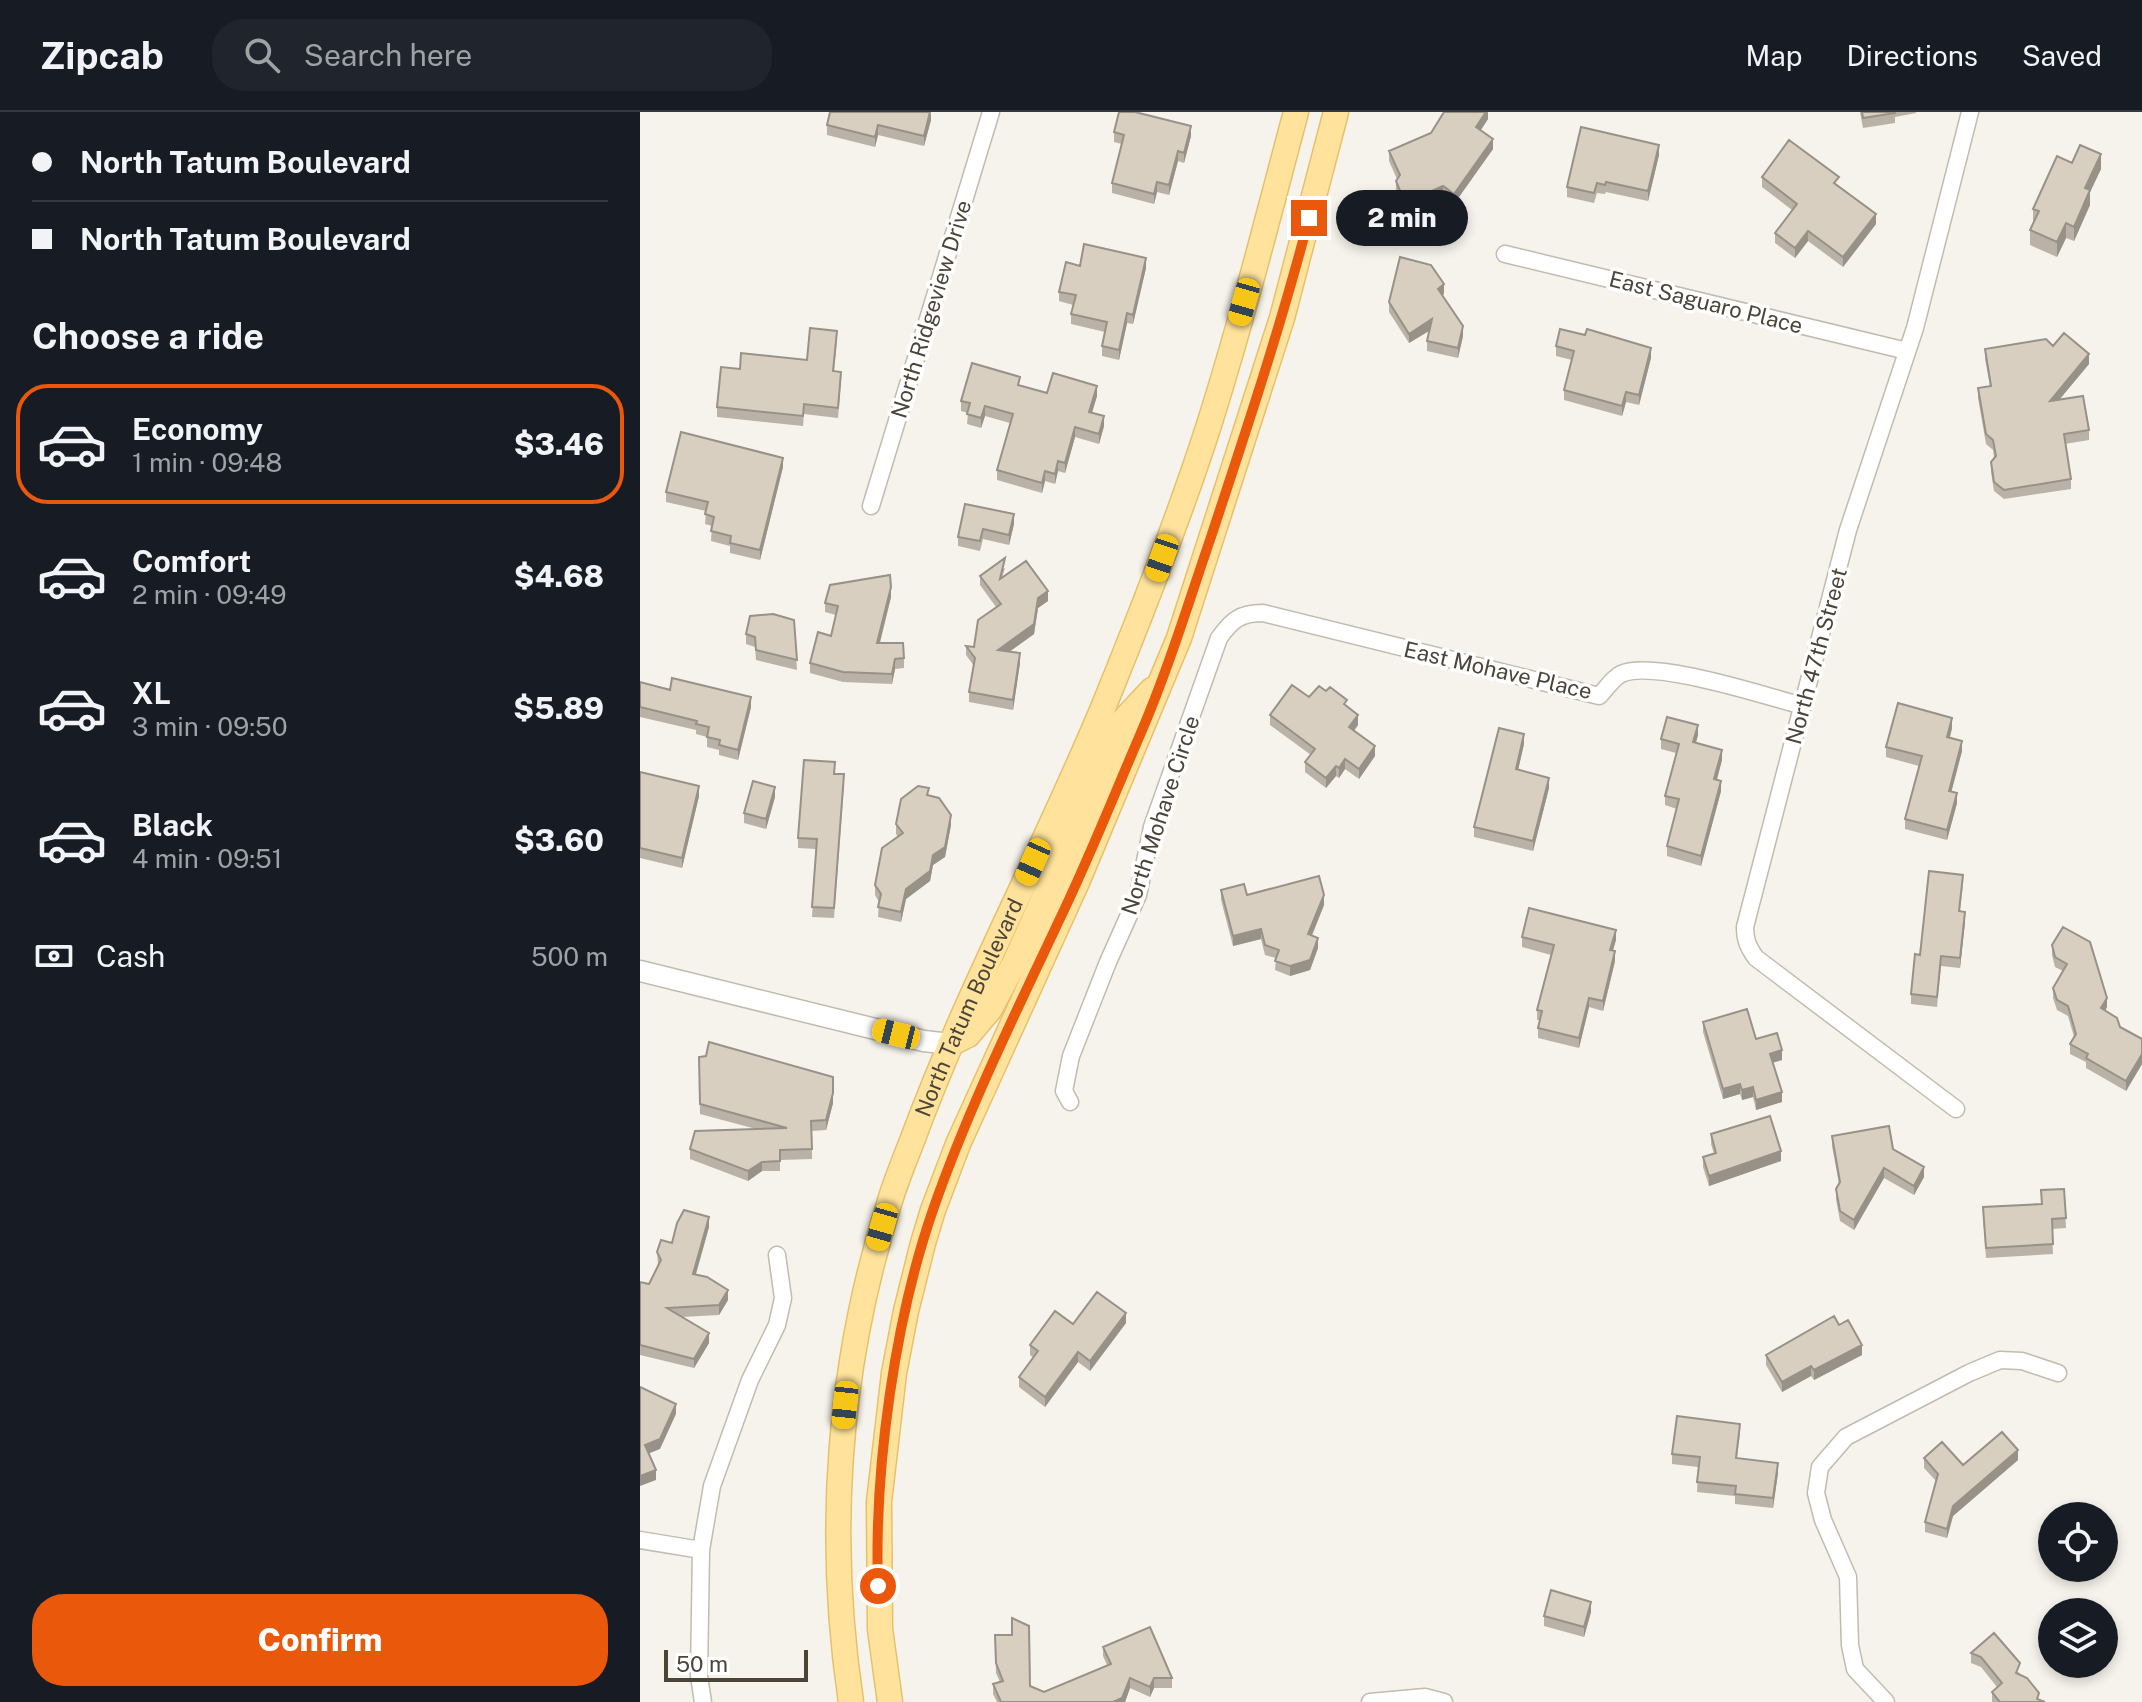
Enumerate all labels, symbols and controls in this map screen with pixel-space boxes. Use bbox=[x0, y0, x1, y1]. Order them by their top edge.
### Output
search box bbox=[212, 19, 772, 91]
text: Zipcab bbox=[40, 33, 164, 78]
icon: search bbox=[240, 33, 284, 77]
text: Search here bbox=[304, 37, 472, 73]
text: Map bbox=[1746, 39, 1802, 72]
text: Directions bbox=[1846, 39, 1978, 72]
text: Saved bbox=[2022, 39, 2102, 72]
text: North Tatum Boulevard bbox=[80, 144, 411, 180]
callout: 2 min bbox=[1337, 190, 1469, 246]
street label: North Ridgeview Drive bbox=[885, 197, 977, 421]
route end bbox=[1291, 200, 1327, 236]
text: 2 min bbox=[1367, 202, 1437, 233]
text: North Tatum Boulevard bbox=[80, 221, 411, 257]
street label: East Saguaro Place bbox=[1606, 265, 1806, 339]
car bbox=[1226, 276, 1262, 328]
text: Choose a ride bbox=[32, 315, 264, 357]
icon: car bbox=[36, 408, 108, 480]
text: Economy bbox=[132, 411, 263, 447]
text: $3.46 bbox=[514, 426, 604, 462]
text: 1 min · 09:48 bbox=[132, 447, 282, 478]
car bbox=[1143, 531, 1181, 585]
icon: car bbox=[36, 540, 108, 612]
text: Comfort bbox=[132, 543, 251, 579]
text: $4.68 bbox=[514, 558, 604, 594]
street label: North 47th Street bbox=[1780, 565, 1852, 747]
text: 2 min · 09:49 bbox=[132, 579, 287, 610]
street label: East Mohave Place bbox=[1401, 636, 1595, 704]
icon: car bbox=[36, 672, 108, 744]
text: XL bbox=[132, 675, 171, 711]
text: $5.89 bbox=[513, 690, 604, 726]
text: 3 min · 09:50 bbox=[132, 711, 288, 742]
street label: North Mohave Circle bbox=[1115, 712, 1205, 918]
icon: car bbox=[36, 804, 108, 876]
text: Black bbox=[132, 807, 213, 843]
text: $3.60 bbox=[514, 822, 604, 858]
car bbox=[1012, 835, 1054, 889]
text: 4 min · 09:51 bbox=[132, 843, 282, 874]
street label: North Tatum Boulevard bbox=[909, 894, 1028, 1120]
icon: cash bbox=[32, 934, 76, 978]
text: Cash bbox=[96, 938, 165, 974]
text: 500 m bbox=[531, 941, 608, 972]
car bbox=[870, 1017, 922, 1051]
car bbox=[864, 1201, 900, 1253]
car bbox=[831, 1380, 859, 1430]
map controls bbox=[2038, 1502, 2118, 1678]
button: locate bbox=[2038, 1502, 2118, 1582]
route start bbox=[860, 1568, 896, 1604]
button: Confirm bbox=[32, 1594, 608, 1686]
button: layers bbox=[2038, 1598, 2118, 1678]
scale bar bbox=[664, 1646, 808, 1682]
text: 50 m bbox=[676, 1651, 728, 1677]

